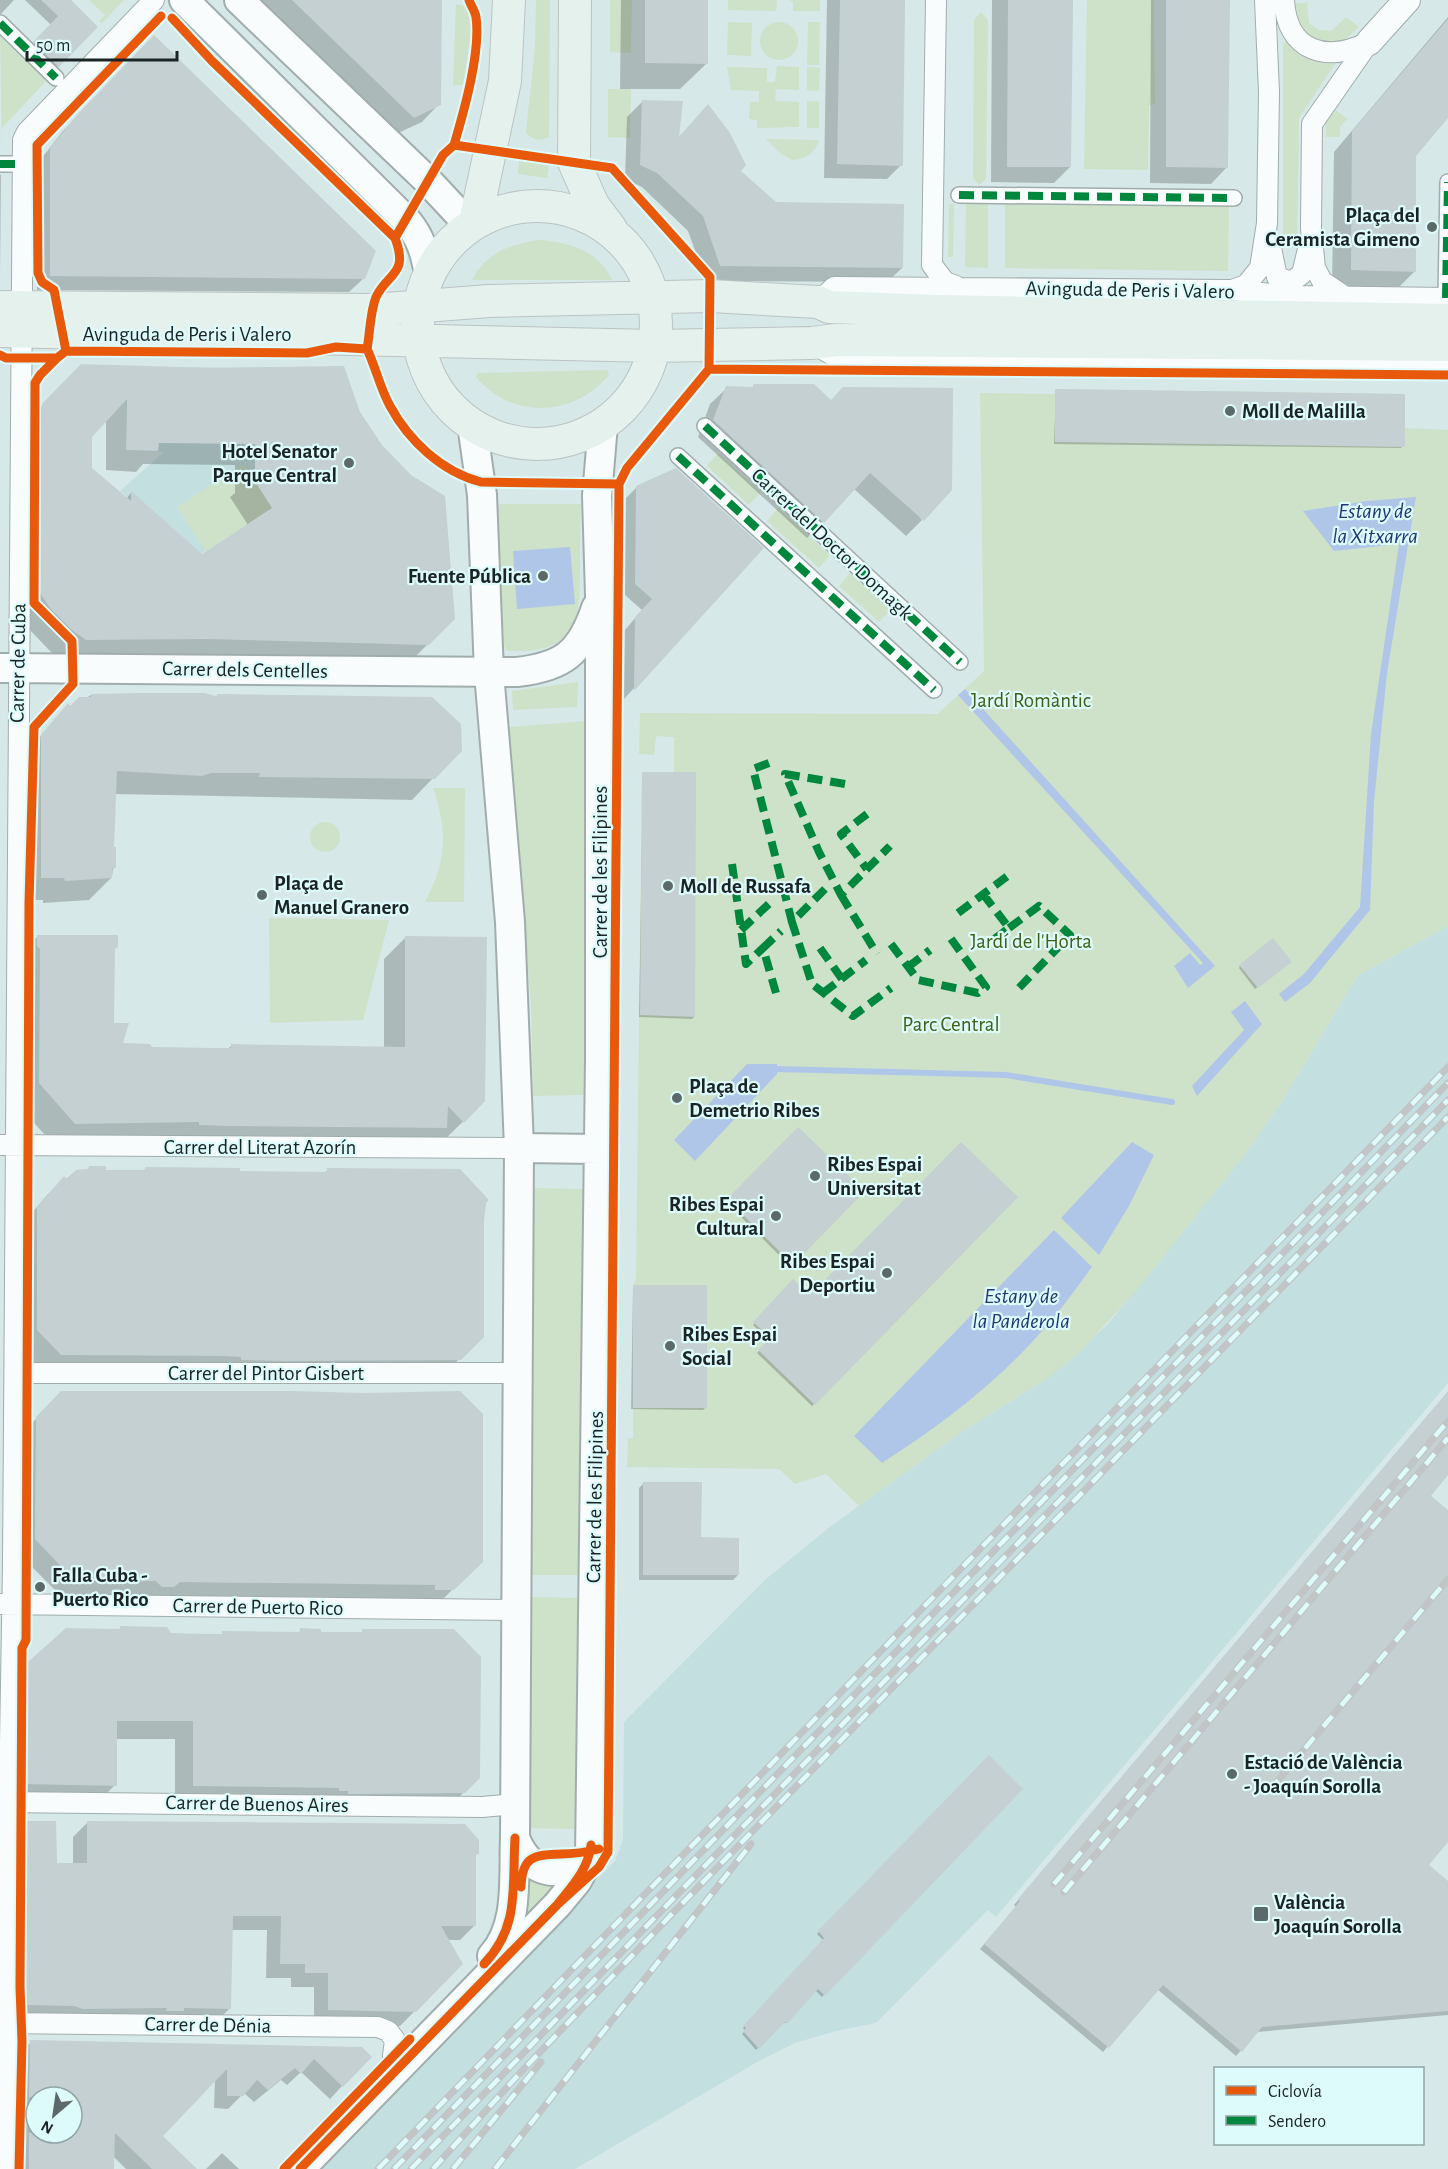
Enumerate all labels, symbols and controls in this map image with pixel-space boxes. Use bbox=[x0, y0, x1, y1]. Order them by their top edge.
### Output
scale bar bbox=[27, 24, 177, 62]
text: 50 m bbox=[36, 37, 70, 55]
place label: Plaça del Ceramista Gimeno bbox=[1265, 205, 1420, 250]
marker: Plaça del Ceramista Gimeno bbox=[1425, 220, 1439, 234]
street label: Avinguda de Peris i Valero bbox=[1025, 278, 1235, 302]
street label: Avinguda de Peris i Valero bbox=[82, 324, 292, 345]
place label: Moll de Malilla bbox=[1242, 401, 1366, 422]
marker: Moll de Malilla bbox=[1223, 404, 1237, 418]
place label: Hotel Senator Parque Central bbox=[212, 441, 338, 486]
marker: Hotel Senator Parque Central bbox=[342, 456, 356, 470]
street label: Carrer del Doctor Domagk bbox=[747, 464, 917, 624]
water label: Estany de la Xitxarra bbox=[1332, 500, 1418, 547]
place label: Fuente Pública bbox=[408, 566, 531, 587]
marker: Fuente Pública bbox=[536, 569, 550, 583]
street label: Carrer de Cuba bbox=[6, 603, 30, 723]
street label: Carrer dels Centelles bbox=[162, 658, 328, 682]
park label: Jardí Romàntic bbox=[971, 690, 1091, 711]
street label: Carrer de les Filipines bbox=[590, 786, 611, 958]
place label: Plaça de Manuel Granero bbox=[274, 873, 409, 918]
place label: Moll de Russafa bbox=[680, 876, 811, 897]
marker: Moll de Russafa bbox=[661, 879, 675, 893]
marker: Plaça de Manuel Granero bbox=[255, 888, 269, 902]
park label: Jardí de l'Horta bbox=[970, 931, 1092, 952]
park label: Parc Central bbox=[902, 1014, 1000, 1035]
place label: Plaça de Demetrio Ribes bbox=[689, 1076, 820, 1121]
marker: Plaça de Demetrio Ribes bbox=[670, 1091, 684, 1105]
street label: Carrer del Literat Azorín bbox=[164, 1137, 356, 1158]
place label: Ribes Espai Universitat bbox=[827, 1154, 922, 1199]
marker: Ribes Espai Universitat bbox=[808, 1169, 822, 1183]
place label: Ribes Espai Cultural bbox=[669, 1194, 764, 1239]
marker: Ribes Espai Cultural bbox=[769, 1209, 783, 1223]
place label: Ribes Espai Deportiu bbox=[780, 1251, 875, 1296]
marker: Ribes Espai Deportiu bbox=[880, 1266, 894, 1280]
water label: Estany de la Panderola bbox=[972, 1285, 1070, 1332]
place label: Ribes Espai Social bbox=[682, 1324, 777, 1369]
marker: Ribes Espai Social bbox=[663, 1339, 677, 1353]
street label: Carrer del Pintor Gisbert bbox=[168, 1363, 364, 1384]
street label: Carrer de les Filipines bbox=[583, 1411, 607, 1583]
place label: Falla Cuba - Puerto Rico bbox=[52, 1565, 149, 1610]
marker: Falla Cuba - Puerto Rico bbox=[33, 1580, 47, 1594]
street label: Carrer de Puerto Rico bbox=[172, 1595, 344, 1619]
place label: Estació de València - Joaquín Sorolla bbox=[1244, 1752, 1403, 1797]
marker: Estació de València - Joaquín Sorolla bbox=[1225, 1767, 1239, 1781]
street label: Carrer de Buenos Aires bbox=[165, 1792, 349, 1816]
place label: València Joaquín Sorolla bbox=[1274, 1892, 1402, 1937]
marker: València Joaquín Sorolla bbox=[1252, 1905, 1270, 1923]
street label: Carrer de Dénia bbox=[144, 2013, 272, 2037]
legend bbox=[1214, 2067, 1424, 2145]
text: Ciclovía bbox=[1268, 2083, 1322, 2101]
north arrow bbox=[24, 2085, 84, 2145]
text: Sendero bbox=[1268, 2113, 1326, 2131]
text: N bbox=[38, 2118, 56, 2137]

